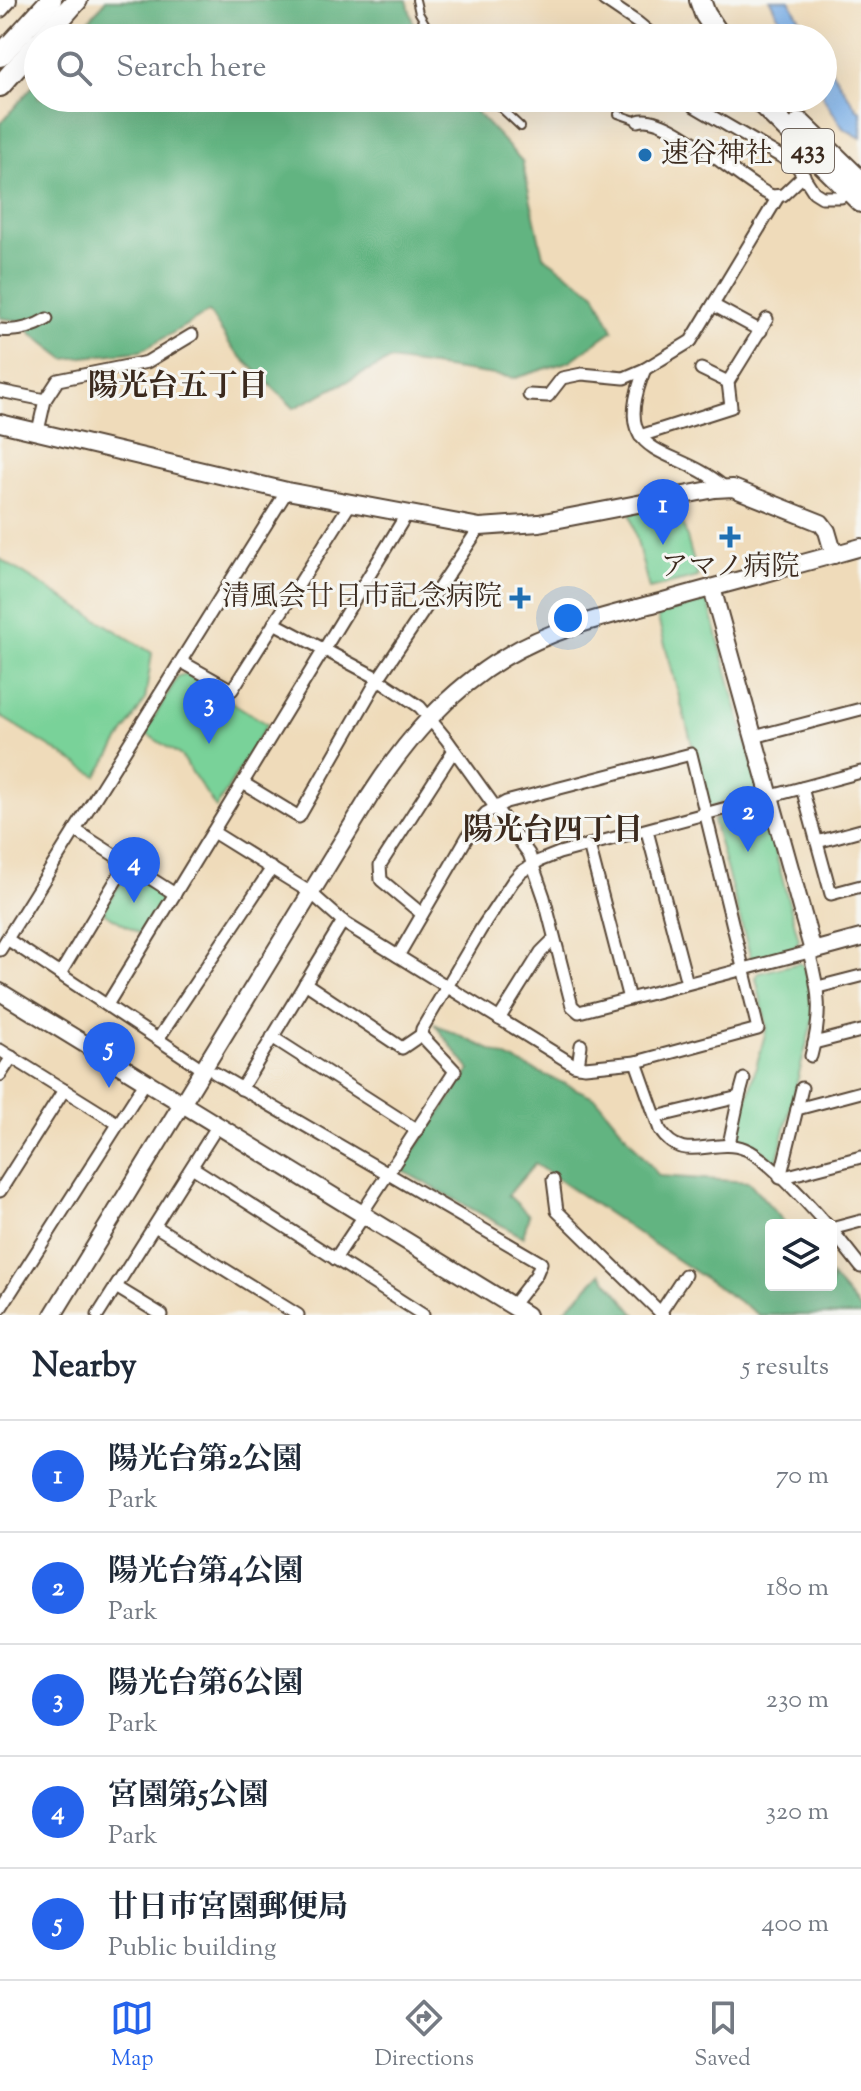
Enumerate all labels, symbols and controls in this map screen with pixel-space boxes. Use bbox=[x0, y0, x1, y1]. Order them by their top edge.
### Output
search box bbox=[24, 24, 837, 112]
icon: search bbox=[52, 46, 96, 90]
text: Search here bbox=[116, 47, 266, 90]
road number: 433 bbox=[782, 129, 834, 173]
place label: 速谷神社 bbox=[661, 135, 773, 175]
marker: 速谷神社 bbox=[636, 146, 654, 164]
district label: 陽光台五丁目 bbox=[88, 366, 268, 409]
pin: 1 bbox=[637, 479, 689, 545]
marker: アマノ病院 bbox=[719, 526, 741, 548]
place label: アマノ病院 bbox=[660, 548, 800, 588]
place label: 清風会廿日市記念病院 bbox=[222, 578, 502, 618]
marker: 清風会廿日市記念病院 bbox=[509, 587, 531, 609]
your location bbox=[548, 598, 588, 638]
pin: 3 bbox=[183, 678, 235, 744]
pin: 2 bbox=[722, 786, 774, 852]
district label: 陽光台四丁目 bbox=[463, 810, 643, 853]
pin: 4 bbox=[108, 837, 160, 903]
pin: 5 bbox=[83, 1022, 135, 1088]
map controls bbox=[765, 1219, 837, 1291]
button: layers bbox=[765, 1219, 837, 1291]
text: Nearby bbox=[32, 1343, 137, 1392]
text: 5 results bbox=[741, 1349, 829, 1386]
text: 陽光台第2公園 bbox=[108, 1439, 302, 1482]
text: 1 bbox=[54, 1458, 62, 1495]
text: 70 m bbox=[776, 1458, 829, 1495]
text: Park bbox=[108, 1482, 158, 1519]
text: 陽光台第4公園 bbox=[108, 1551, 303, 1594]
text: 2 bbox=[52, 1570, 64, 1607]
text: 180 m bbox=[766, 1570, 829, 1607]
text: Park bbox=[108, 1594, 158, 1631]
text: 陽光台第6公園 bbox=[108, 1663, 303, 1706]
text: 3 bbox=[53, 1682, 63, 1719]
text: 230 m bbox=[766, 1682, 829, 1719]
text: Park bbox=[108, 1706, 158, 1743]
text: 宮園第5公園 bbox=[108, 1775, 268, 1818]
text: 4 bbox=[51, 1794, 65, 1831]
text: 320 m bbox=[766, 1794, 829, 1831]
text: Park bbox=[108, 1818, 158, 1855]
text: 廿日市宮園郵便局 bbox=[108, 1887, 348, 1930]
text: 5 bbox=[54, 1906, 62, 1943]
text: 400 m bbox=[762, 1906, 829, 1943]
text: Public building bbox=[108, 1930, 276, 1967]
tab: Map bbox=[110, 1996, 154, 2076]
tab: Directions bbox=[375, 1996, 474, 2076]
tab: Saved bbox=[694, 1996, 751, 2076]

